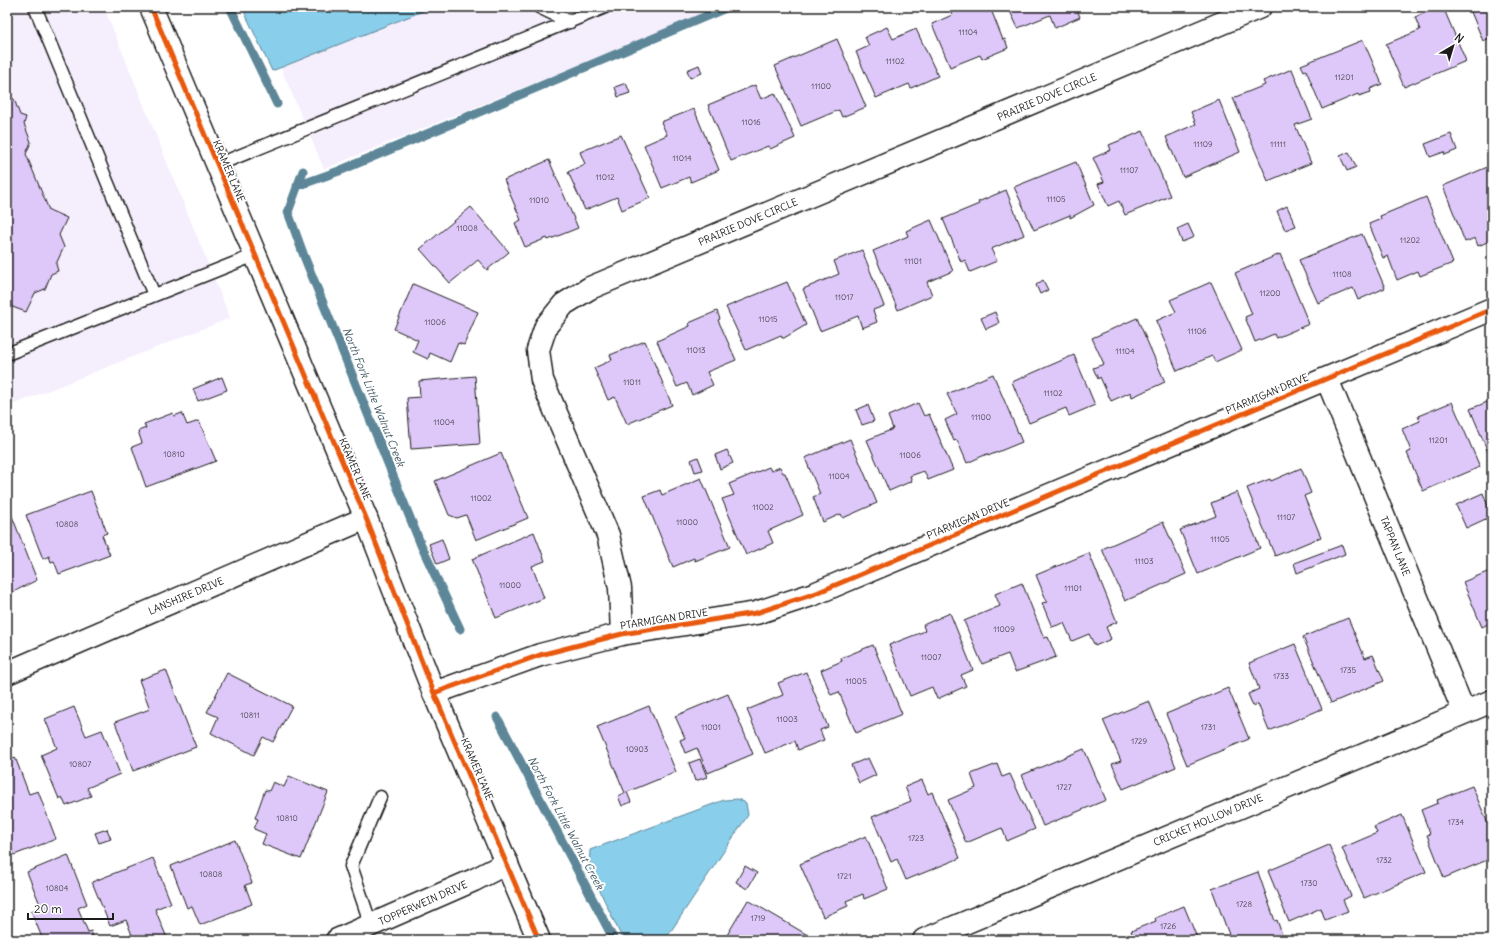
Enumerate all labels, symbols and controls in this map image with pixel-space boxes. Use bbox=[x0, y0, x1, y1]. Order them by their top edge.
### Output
north arrow bbox=[1433, 26, 1473, 66]
house number: 11104 bbox=[958, 27, 978, 37]
text: N bbox=[1452, 30, 1466, 46]
house number: 11102 bbox=[885, 56, 905, 66]
street label: PRAIRIE DOVE CIRCLE bbox=[995, 70, 1099, 124]
house number: 11201 bbox=[1334, 72, 1354, 82]
house number: 11100 bbox=[811, 81, 831, 91]
house number: 11016 bbox=[741, 117, 761, 127]
street label: KRAMER LANE bbox=[210, 138, 248, 204]
house number: 11109 bbox=[1193, 139, 1213, 149]
house number: 11111 bbox=[1270, 139, 1286, 149]
house number: 11014 bbox=[672, 153, 692, 163]
house number: 11107 bbox=[1120, 165, 1138, 175]
house number: 11012 bbox=[595, 172, 615, 182]
house number: 11105 bbox=[1046, 194, 1066, 204]
house number: 11010 bbox=[529, 195, 549, 205]
street label: PRAIRIE DOVE CIRCLE bbox=[696, 195, 800, 249]
house number: 11008 bbox=[456, 223, 478, 233]
house number: 11202 bbox=[1400, 235, 1421, 245]
house number: 11101 bbox=[904, 256, 922, 266]
house number: 11108 bbox=[1332, 269, 1352, 279]
house number: 11200 bbox=[1259, 288, 1281, 298]
house number: 11017 bbox=[835, 292, 853, 302]
house number: 11015 bbox=[758, 314, 778, 324]
house number: 11006 bbox=[424, 317, 446, 327]
water label: North Fork Little Walnut Creek bbox=[340, 325, 409, 470]
house number: 11106 bbox=[1187, 326, 1207, 336]
house number: 11013 bbox=[686, 345, 706, 355]
house number: 11104 bbox=[1115, 346, 1135, 356]
street label: PTARMIGAN DRIVE bbox=[1224, 371, 1311, 417]
house number: 11011 bbox=[623, 377, 641, 387]
house number: 11102 bbox=[1043, 388, 1063, 398]
house number: 11100 bbox=[971, 412, 991, 422]
house number: 11004 bbox=[433, 417, 455, 427]
house number: 11201 bbox=[1428, 435, 1448, 445]
street label: KRAMER LANE bbox=[336, 436, 374, 502]
house number: 10810 bbox=[163, 449, 185, 459]
house number: 11006 bbox=[899, 450, 921, 460]
house number: 11004 bbox=[828, 471, 850, 481]
house number: 11002 bbox=[470, 493, 492, 503]
street label: PTARMIGAN DRIVE bbox=[925, 496, 1012, 542]
house number: 11002 bbox=[752, 502, 774, 512]
house number: 11107 bbox=[1277, 512, 1295, 522]
street label: TAPPAN LANE bbox=[1377, 514, 1413, 578]
house number: 11000 bbox=[676, 517, 698, 527]
house number: 10808 bbox=[56, 519, 79, 529]
house number: 11105 bbox=[1210, 534, 1230, 544]
house number: 11103 bbox=[1134, 556, 1154, 566]
street label: LANSHIRE DRIVE bbox=[146, 574, 226, 618]
house number: 11000 bbox=[499, 580, 521, 590]
house number: 11101 bbox=[1064, 583, 1082, 593]
street label: PTARMIGAN DRIVE bbox=[619, 606, 709, 632]
house number: 11009 bbox=[993, 624, 1015, 634]
house number: 11007 bbox=[921, 652, 941, 662]
house number: 1735 bbox=[1340, 665, 1357, 675]
house number: 1733 bbox=[1273, 671, 1290, 681]
house number: 11005 bbox=[845, 676, 867, 686]
house number: 10811 bbox=[240, 710, 260, 720]
house number: 11003 bbox=[776, 714, 798, 724]
house number: 11001 bbox=[701, 722, 721, 732]
house number: 1731 bbox=[1201, 722, 1215, 732]
street label: KRAMER LANE bbox=[458, 736, 496, 802]
house number: 1729 bbox=[1131, 736, 1147, 746]
house number: 10903 bbox=[626, 744, 649, 754]
water label: North Fork Little Walnut Creek bbox=[525, 754, 608, 893]
house number: 10807 bbox=[69, 759, 91, 769]
house number: 1727 bbox=[1056, 782, 1072, 792]
street label: CRICKET HOLLOW DRIVE bbox=[1151, 791, 1265, 849]
house number: 10810 bbox=[276, 813, 298, 823]
house number: 1734 bbox=[1448, 817, 1465, 827]
house number: 1723 bbox=[908, 833, 924, 843]
house number: 1732 bbox=[1376, 855, 1393, 865]
house number: 10808 bbox=[200, 869, 223, 879]
house number: 1721 bbox=[837, 871, 851, 881]
street label: TOPPERWEIN DRIVE bbox=[377, 878, 469, 928]
house number: 1730 bbox=[1301, 878, 1317, 888]
house number: 10804 bbox=[46, 883, 69, 893]
scale bar bbox=[28, 895, 113, 921]
house number: 1728 bbox=[1236, 899, 1252, 909]
text: 20 m bbox=[34, 901, 62, 916]
house number: 1719 bbox=[751, 913, 766, 923]
house number: 1726 bbox=[1160, 921, 1176, 931]

